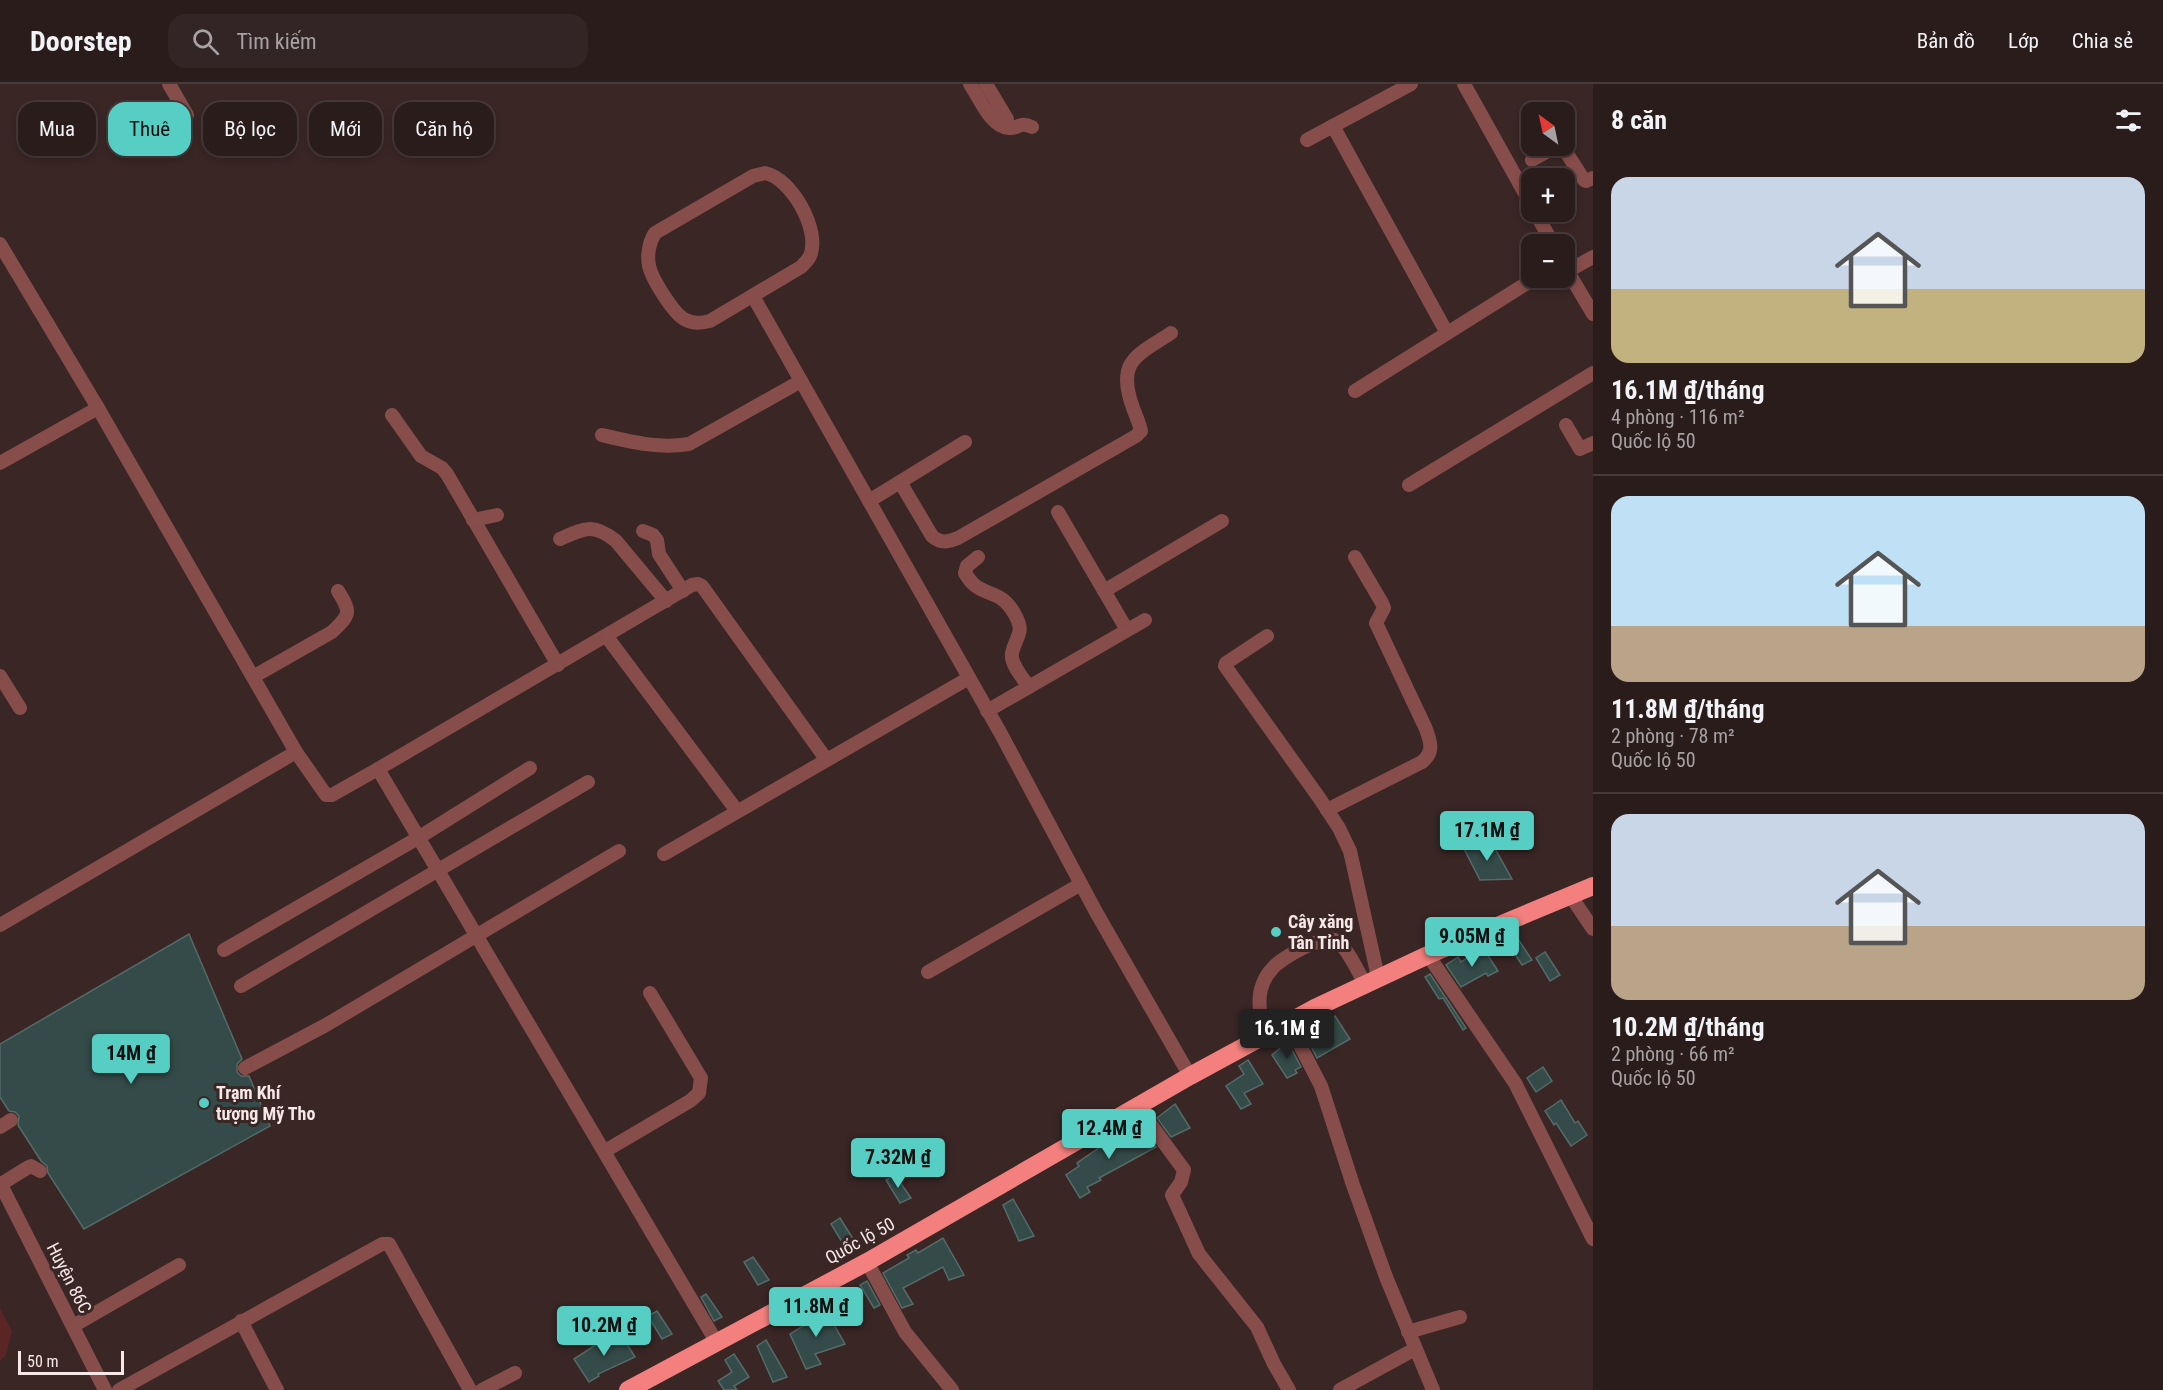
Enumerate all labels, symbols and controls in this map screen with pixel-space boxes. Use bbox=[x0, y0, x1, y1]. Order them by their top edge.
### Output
search box bbox=[168, 14, 588, 68]
text: Doorstep bbox=[30, 25, 132, 58]
icon: search bbox=[189, 25, 222, 58]
text: Tìm kiếm bbox=[237, 29, 317, 54]
text: Bản đồ bbox=[1917, 29, 1975, 53]
text: Lớp bbox=[2008, 29, 2039, 53]
text: Chia sẻ bbox=[2072, 29, 2133, 53]
chip: Mua bbox=[18, 102, 96, 156]
chip: Thuê bbox=[108, 102, 191, 156]
chip: Bộ lọc bbox=[203, 102, 297, 156]
chip: Mới bbox=[309, 102, 382, 156]
chip: Căn hộ bbox=[394, 102, 494, 156]
north arrow bbox=[1521, 102, 1575, 156]
map controls bbox=[1521, 102, 1575, 288]
icon: filters bbox=[2112, 104, 2145, 137]
text: 8 căn bbox=[1611, 105, 1667, 135]
button: + bbox=[1521, 168, 1575, 222]
icon: home bbox=[1824, 216, 1932, 324]
button: − bbox=[1521, 234, 1575, 288]
text: 16.1M ₫/tháng bbox=[1611, 375, 1765, 405]
text: 4 phòng · 116 m² bbox=[1611, 405, 1745, 429]
text: Quốc lộ 50 bbox=[1611, 429, 1696, 453]
icon: home bbox=[1824, 535, 1932, 643]
text: 11.8M ₫/tháng bbox=[1611, 694, 1765, 724]
text: 2 phòng · 78 m² bbox=[1611, 724, 1735, 748]
text: Quốc lộ 50 bbox=[1611, 748, 1696, 772]
pin: 17.1M ₫ bbox=[1432, 811, 1542, 862]
text: 17.1M ₫ bbox=[1454, 818, 1520, 842]
icon: home bbox=[1824, 853, 1932, 961]
place label: Cây xăng Tân Tỉnh bbox=[1288, 911, 1353, 953]
pin: 9.05M ₫ bbox=[1417, 917, 1527, 968]
text: 9.05M ₫ bbox=[1439, 924, 1505, 948]
marker: Cây xăng Tân Tỉnh bbox=[1269, 925, 1283, 939]
pin: 16.1M ₫ bbox=[1232, 1009, 1342, 1060]
text: 10.2M ₫/tháng bbox=[1611, 1012, 1765, 1042]
text: 16.1M ₫ bbox=[1254, 1016, 1320, 1040]
pin: 14M ₫ bbox=[89, 1034, 173, 1085]
text: 14M ₫ bbox=[106, 1041, 156, 1065]
text: 2 phòng · 66 m² bbox=[1611, 1042, 1735, 1066]
text: Quốc lộ 50 bbox=[1611, 1066, 1696, 1090]
place label: Trạm Khí tượng Mỹ Tho bbox=[216, 1082, 315, 1124]
marker: Trạm Khí tượng Mỹ Tho bbox=[197, 1096, 211, 1110]
pin: 12.4M ₫ bbox=[1054, 1109, 1164, 1160]
text: 12.4M ₫ bbox=[1076, 1116, 1142, 1140]
pin: 7.32M ₫ bbox=[843, 1138, 953, 1189]
text: 7.32M ₫ bbox=[865, 1145, 931, 1169]
street label: Quốc lộ 50 bbox=[821, 1213, 898, 1268]
street label: Huyện 86C bbox=[43, 1239, 96, 1317]
pin: 11.8M ₫ bbox=[761, 1287, 871, 1338]
text: 11.8M ₫ bbox=[783, 1294, 849, 1318]
pin: 10.2M ₫ bbox=[549, 1306, 659, 1357]
text: 10.2M ₫ bbox=[571, 1313, 637, 1337]
scale bar bbox=[18, 1348, 124, 1376]
text: 50 m bbox=[27, 1352, 59, 1371]

